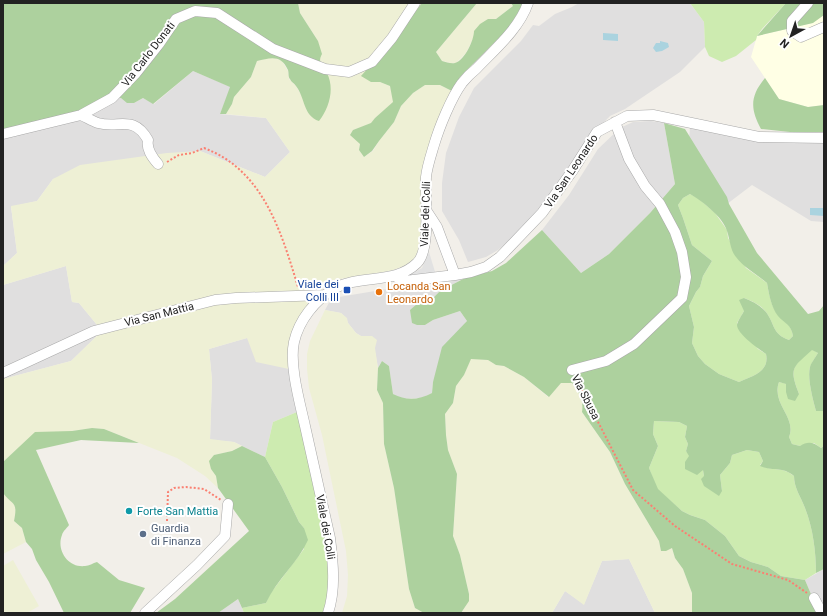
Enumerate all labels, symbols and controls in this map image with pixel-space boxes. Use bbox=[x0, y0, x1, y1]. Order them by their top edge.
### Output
north arrow bbox=[771, 16, 811, 56]
street label: Via Carlo Donati bbox=[119, 19, 178, 89]
text: N bbox=[778, 36, 792, 51]
street label: Via San Leonardo bbox=[542, 132, 601, 211]
street label: Viale dei Colli bbox=[418, 181, 433, 247]
place label: Viale dei Colli III bbox=[297, 278, 339, 304]
place label: Locanda San Leonardo bbox=[387, 280, 451, 306]
marker: Viale dei Colli III bbox=[342, 285, 352, 295]
marker: Locanda San Leonardo bbox=[374, 287, 384, 297]
street label: Via San Mattia bbox=[123, 300, 195, 329]
street label: Via Sbusa bbox=[569, 373, 602, 422]
street label: Viale dei Colli bbox=[313, 494, 338, 561]
place label: Forte San Mattia bbox=[137, 505, 218, 518]
marker: Forte San Mattia bbox=[124, 506, 134, 516]
place label: Guardia di Finanza bbox=[151, 522, 201, 548]
marker: Guardia di Finanza bbox=[138, 529, 148, 539]

